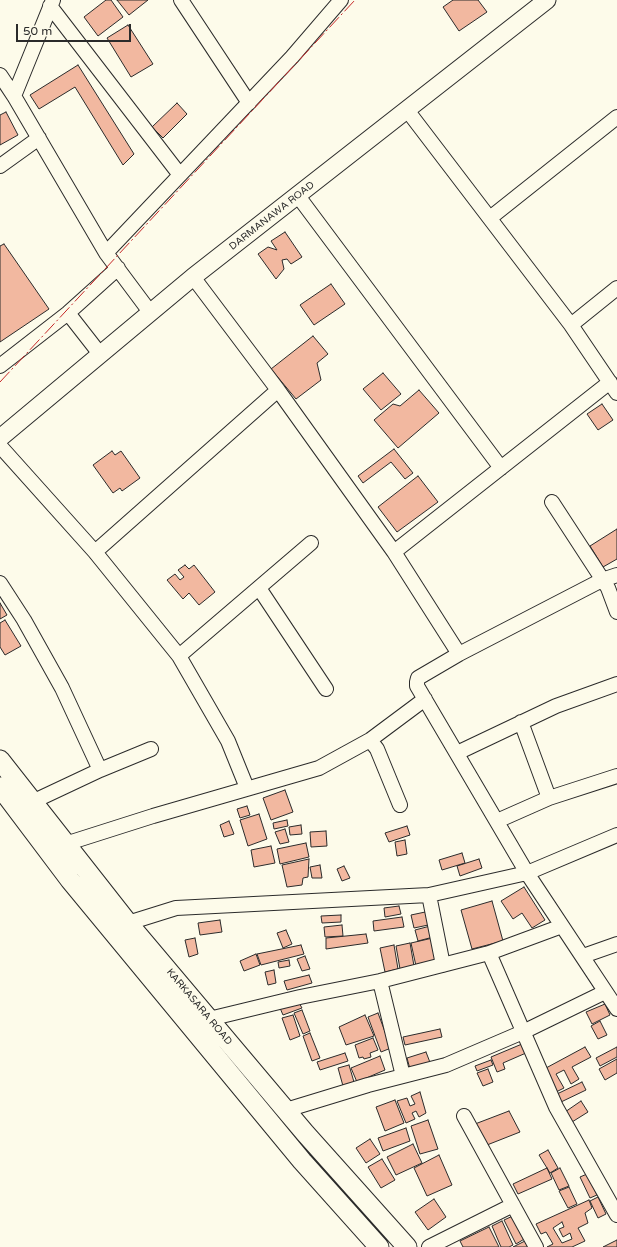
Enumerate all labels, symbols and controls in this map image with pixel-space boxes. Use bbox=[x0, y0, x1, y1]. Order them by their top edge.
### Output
scale bar bbox=[18, 16, 133, 42]
text: 50 m bbox=[23, 24, 52, 38]
street label: DARMANAWA ROAD bbox=[227, 179, 317, 253]
street label: KARKASARA ROAD bbox=[164, 966, 234, 1048]

